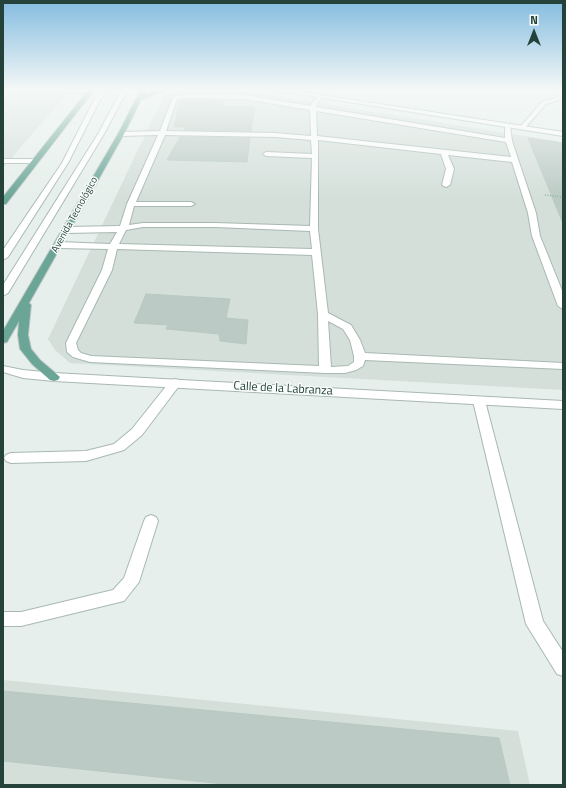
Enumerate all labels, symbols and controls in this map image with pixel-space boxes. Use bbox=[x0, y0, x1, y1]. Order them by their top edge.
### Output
north arrow bbox=[514, 12, 554, 52]
text: N bbox=[530, 12, 538, 28]
street label: Avenida Tecnológico bbox=[49, 175, 101, 255]
street label: Calle de la Labranza bbox=[233, 379, 333, 399]

